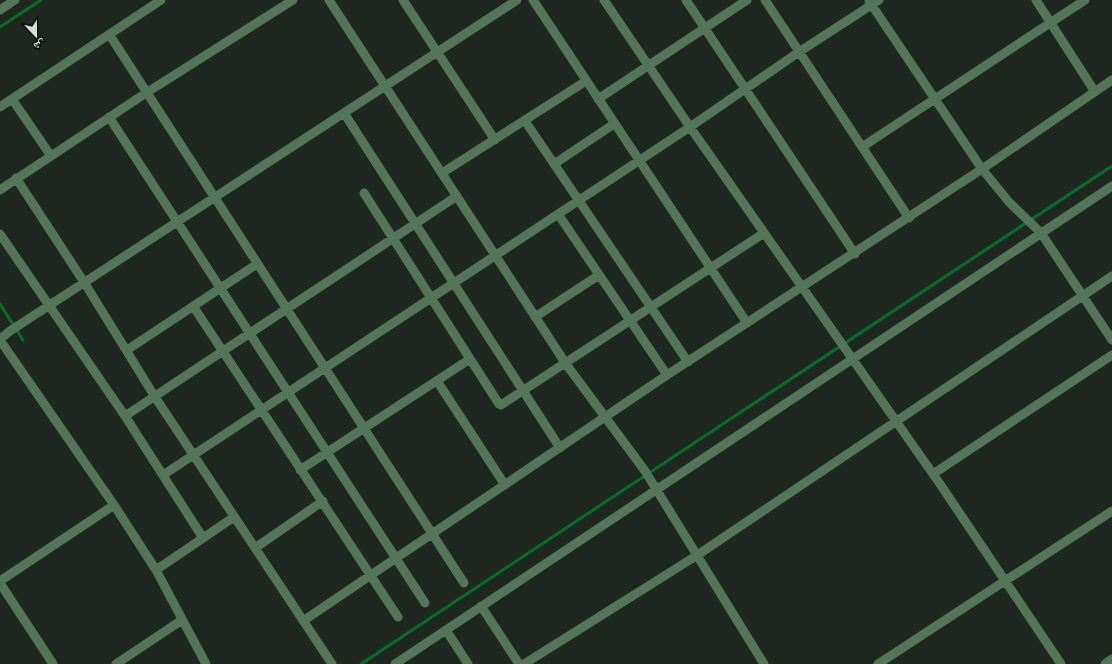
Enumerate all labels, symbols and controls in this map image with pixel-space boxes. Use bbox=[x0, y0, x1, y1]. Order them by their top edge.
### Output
north arrow bbox=[16, 16, 56, 56]
text: ش bbox=[31, 36, 48, 54]

